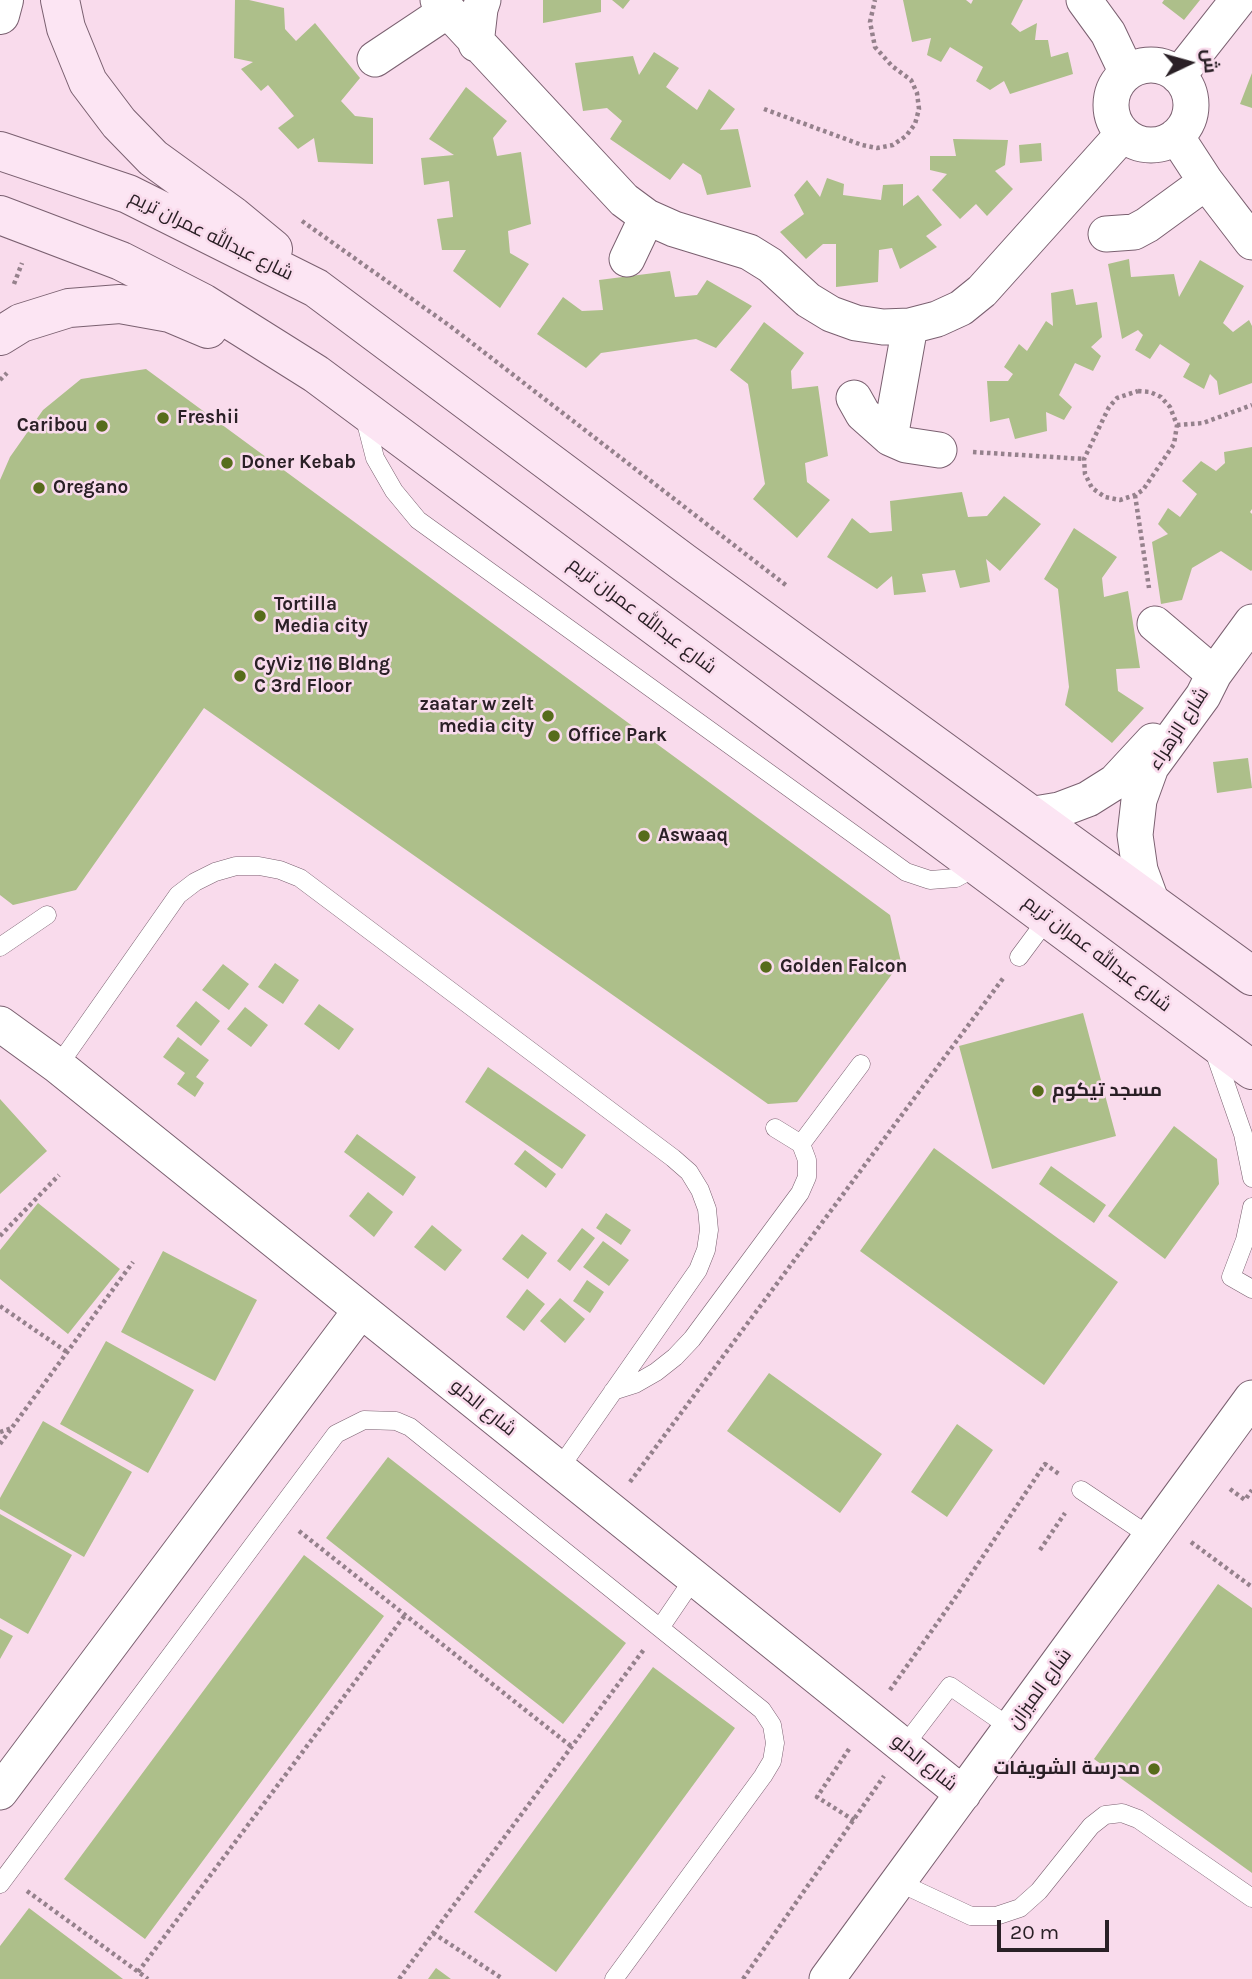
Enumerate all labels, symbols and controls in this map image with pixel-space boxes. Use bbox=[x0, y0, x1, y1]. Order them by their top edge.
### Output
north arrow bbox=[1154, 28, 1224, 98]
text: ش bbox=[1198, 48, 1222, 74]
street label: شارع عبدالله عمران تريم bbox=[125, 186, 297, 286]
place label: Freshii bbox=[177, 407, 239, 429]
marker: Freshii bbox=[155, 410, 171, 426]
place label: Caribou bbox=[17, 415, 88, 437]
marker: Caribou bbox=[94, 418, 110, 434]
place label: Doner Kebab bbox=[241, 452, 356, 474]
marker: Doner Kebab bbox=[219, 455, 235, 471]
place label: Oregano bbox=[53, 477, 128, 499]
marker: Oregano bbox=[31, 480, 47, 496]
street label: شارع عبدالله عمران تريم bbox=[563, 553, 721, 679]
place label: Tortilla Media city bbox=[274, 594, 368, 638]
marker: Tortilla Media city bbox=[252, 608, 268, 624]
place label: CyViz 116 Bldng C 3rd Floor bbox=[254, 654, 390, 698]
marker: CyViz 116 Bldng C 3rd Floor bbox=[232, 668, 248, 684]
street label: شارع الزهراء bbox=[1144, 684, 1214, 774]
place label: zaatar w zelt media city bbox=[420, 694, 534, 738]
marker: zaatar w zelt media city bbox=[540, 708, 556, 724]
place label: Office Park bbox=[568, 725, 667, 747]
marker: Office Park bbox=[546, 728, 562, 744]
place label: Aswaaq bbox=[658, 825, 728, 847]
marker: Aswaaq bbox=[636, 828, 652, 844]
street label: شارع عبدالله عمران تريم bbox=[1018, 891, 1176, 1017]
place label: Golden Falcon bbox=[780, 956, 907, 978]
marker: Golden Falcon bbox=[758, 959, 774, 975]
place label: مسجد تيكوم bbox=[1052, 1080, 1162, 1102]
marker: مسجد تيكوم bbox=[1030, 1083, 1046, 1099]
street label: شارع الدلو bbox=[446, 1375, 520, 1441]
street label: شارع الميزان bbox=[1003, 1644, 1077, 1734]
street label: شارع الدلو bbox=[887, 1730, 961, 1796]
place label: مدرسة الشويفات bbox=[993, 1758, 1140, 1780]
marker: مدرسة الشويفات bbox=[1146, 1761, 1162, 1777]
scale bar bbox=[1000, 1906, 1112, 1950]
text: 20 m bbox=[1010, 1920, 1059, 1944]

